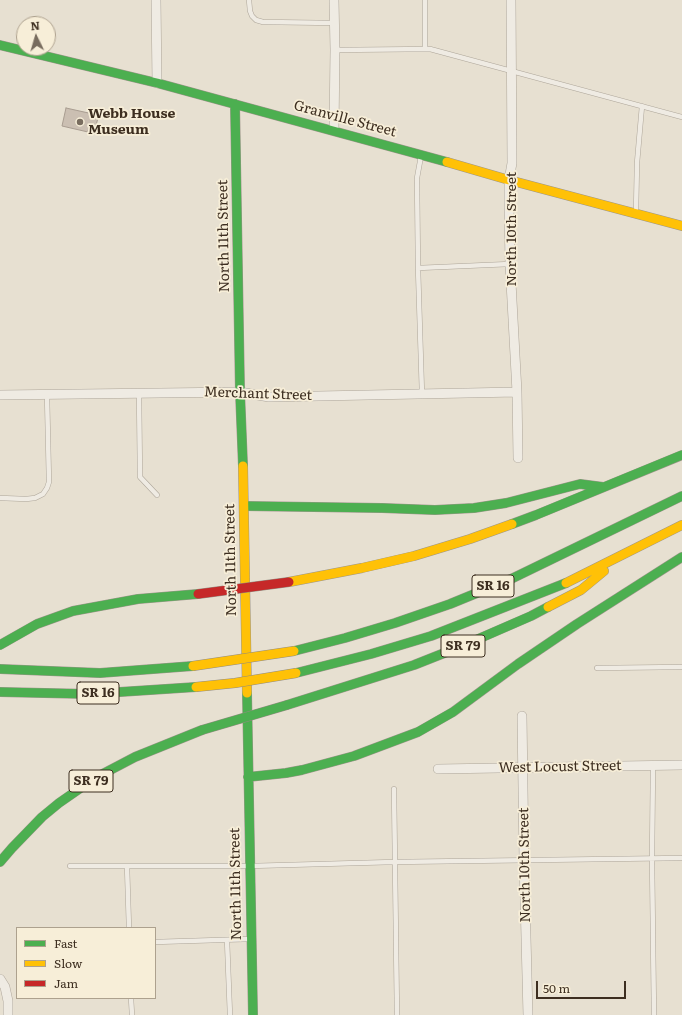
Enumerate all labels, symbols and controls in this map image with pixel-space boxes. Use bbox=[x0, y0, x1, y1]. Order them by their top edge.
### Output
north arrow bbox=[16, 16, 56, 56]
text: N bbox=[30, 17, 40, 33]
street label: Granville Street bbox=[292, 97, 398, 141]
place label: Webb House Museum bbox=[88, 106, 175, 138]
marker: Webb House Museum bbox=[75, 117, 85, 127]
street label: North 10th Street bbox=[504, 172, 520, 286]
street label: North 11th Street bbox=[215, 180, 233, 292]
street label: Merchant Street bbox=[204, 384, 312, 404]
street label: North 11th Street bbox=[222, 504, 240, 616]
road number: SR 16 bbox=[472, 575, 514, 597]
road number: SR 79 bbox=[441, 635, 485, 657]
road number: SR 16 bbox=[77, 682, 119, 704]
street label: West Locust Street bbox=[498, 758, 622, 776]
road number: SR 79 bbox=[69, 770, 113, 792]
street label: North 10th Street bbox=[516, 807, 534, 923]
street label: North 11th Street bbox=[227, 828, 245, 940]
legend bbox=[16, 927, 156, 999]
text: Fast bbox=[54, 934, 77, 952]
text: Slow bbox=[54, 954, 82, 972]
scale bar bbox=[538, 973, 628, 999]
text: Jam bbox=[54, 974, 78, 992]
text: 50 m bbox=[543, 979, 570, 997]

